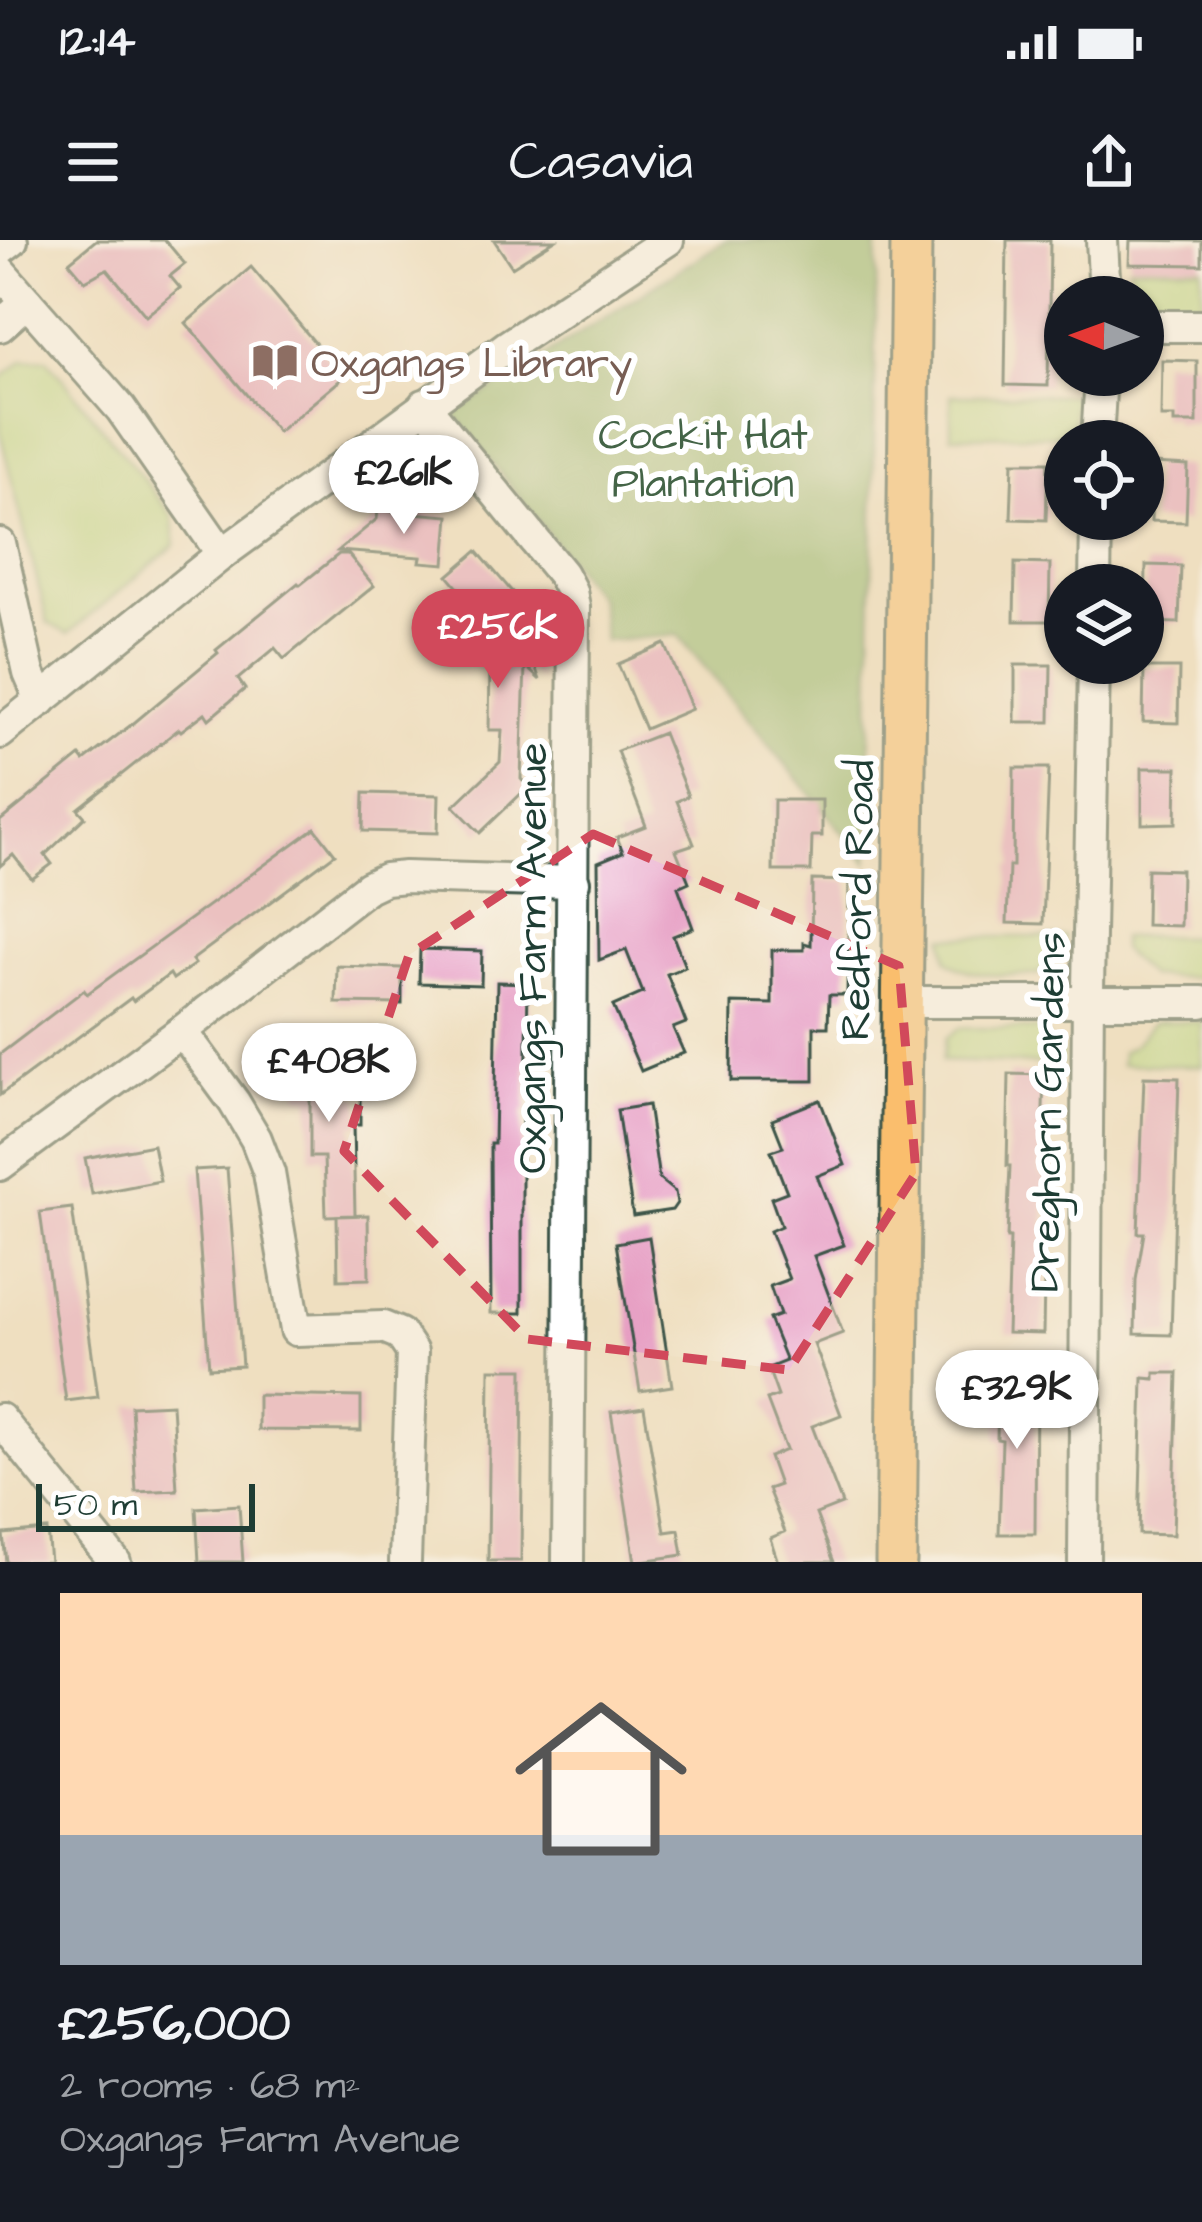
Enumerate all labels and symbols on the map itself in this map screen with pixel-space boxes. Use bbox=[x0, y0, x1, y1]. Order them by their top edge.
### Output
north arrow bbox=[1044, 276, 1164, 396]
place label: Oxgangs Library bbox=[311, 336, 632, 395]
library icon: Oxgangs Library bbox=[250, 337, 300, 387]
park label: Cockit Hat Plantation bbox=[598, 408, 808, 514]
pin: £261K bbox=[320, 435, 488, 537]
pin: £256K bbox=[414, 589, 582, 691]
street label: Oxgangs Farm Avenue bbox=[505, 742, 563, 1174]
street label: Redford Road bbox=[828, 759, 890, 1041]
street label: Dreghorn Gardens bbox=[1017, 931, 1081, 1293]
pin: £408K bbox=[245, 1023, 413, 1125]
pin: £329K bbox=[933, 1350, 1101, 1452]
scale bar bbox=[36, 1478, 255, 1531]

